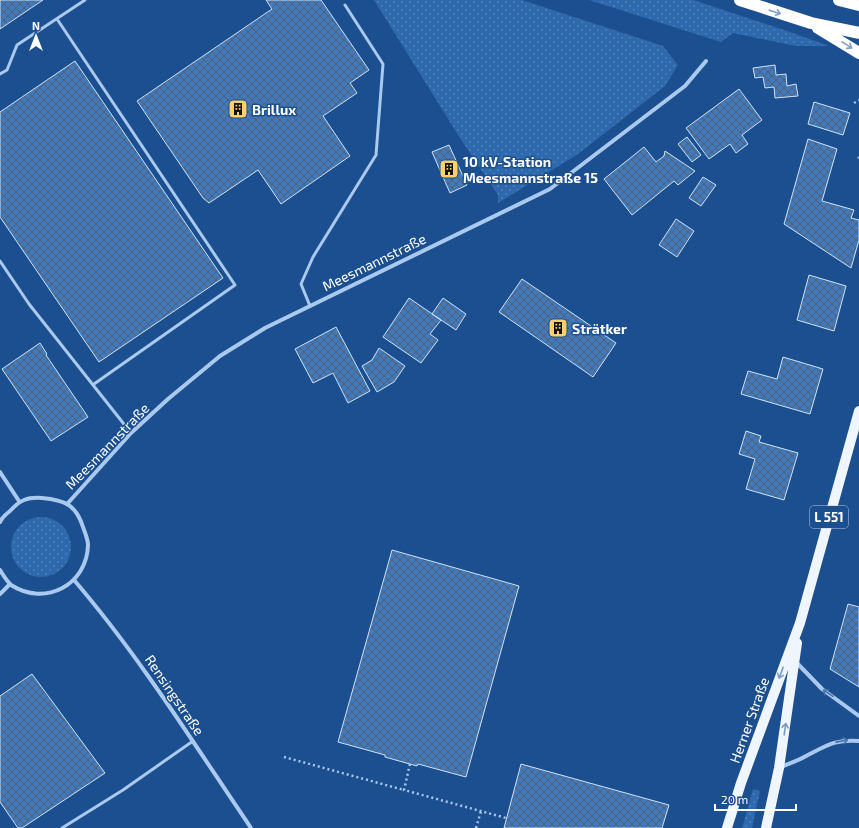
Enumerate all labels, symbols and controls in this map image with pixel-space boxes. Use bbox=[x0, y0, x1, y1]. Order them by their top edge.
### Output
one-way arrow bbox=[769, 8, 781, 16]
north arrow bbox=[16, 16, 56, 56]
text: N bbox=[32, 19, 40, 32]
one-way arrow bbox=[841, 42, 853, 50]
building icon: Brillux bbox=[227, 98, 249, 120]
place label: Brillux bbox=[252, 101, 296, 118]
place label: 10 kV-Station Meesmannstraße 15 bbox=[463, 153, 598, 186]
building icon: 10 kV-Station Meesmannstraße 15 bbox=[438, 158, 460, 180]
street label: Meesmannstraße bbox=[319, 230, 429, 294]
building icon: Strätker bbox=[547, 317, 569, 339]
place label: Strätker bbox=[572, 320, 627, 337]
street label: Meesmannstraße bbox=[62, 399, 152, 493]
road number: L 551 bbox=[810, 506, 848, 528]
street label: Rensingstraße bbox=[142, 651, 208, 739]
one-way arrow bbox=[777, 666, 785, 678]
street label: Herner Straße bbox=[726, 675, 772, 765]
one-way arrow bbox=[823, 689, 834, 697]
one-way arrow bbox=[781, 723, 789, 736]
one-way arrow bbox=[835, 737, 848, 745]
scale bar bbox=[715, 786, 796, 812]
text: 20 m bbox=[721, 792, 748, 806]

